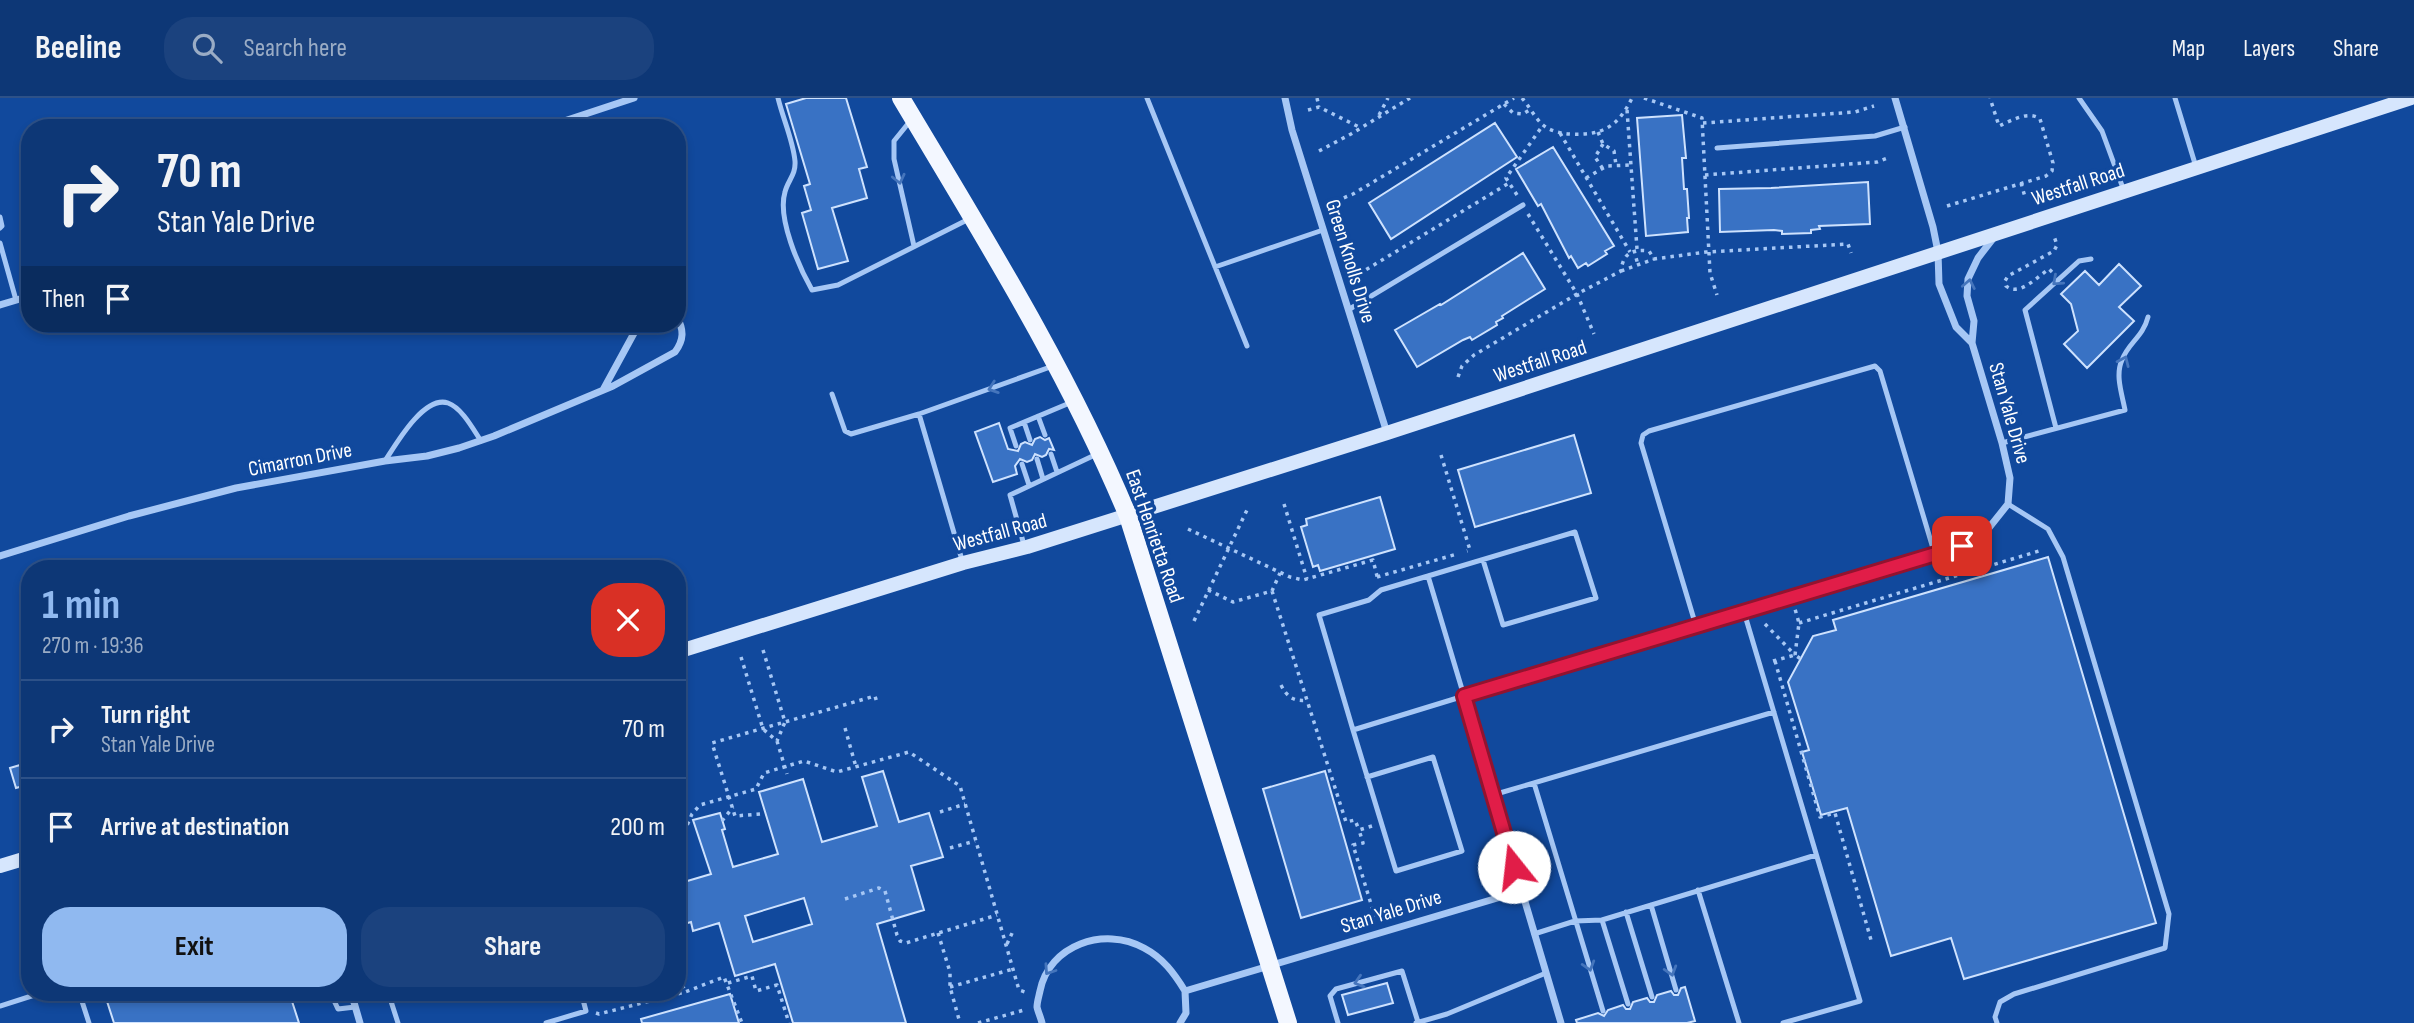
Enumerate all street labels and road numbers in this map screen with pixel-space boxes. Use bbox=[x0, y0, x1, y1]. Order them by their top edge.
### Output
street label: Westfall Road bbox=[2029, 158, 2128, 211]
street label: Green Knolls Drive bbox=[1320, 196, 1381, 326]
street label: Westfall Road bbox=[1491, 335, 1590, 388]
street label: Stan Yale Drive bbox=[1983, 360, 2036, 467]
street label: Cimarron Drive bbox=[246, 437, 354, 482]
street label: East Henrietta Road bbox=[1120, 466, 1189, 606]
street label: Westfall Road bbox=[951, 508, 1050, 557]
street label: Stan Yale Drive bbox=[1338, 884, 1445, 939]

